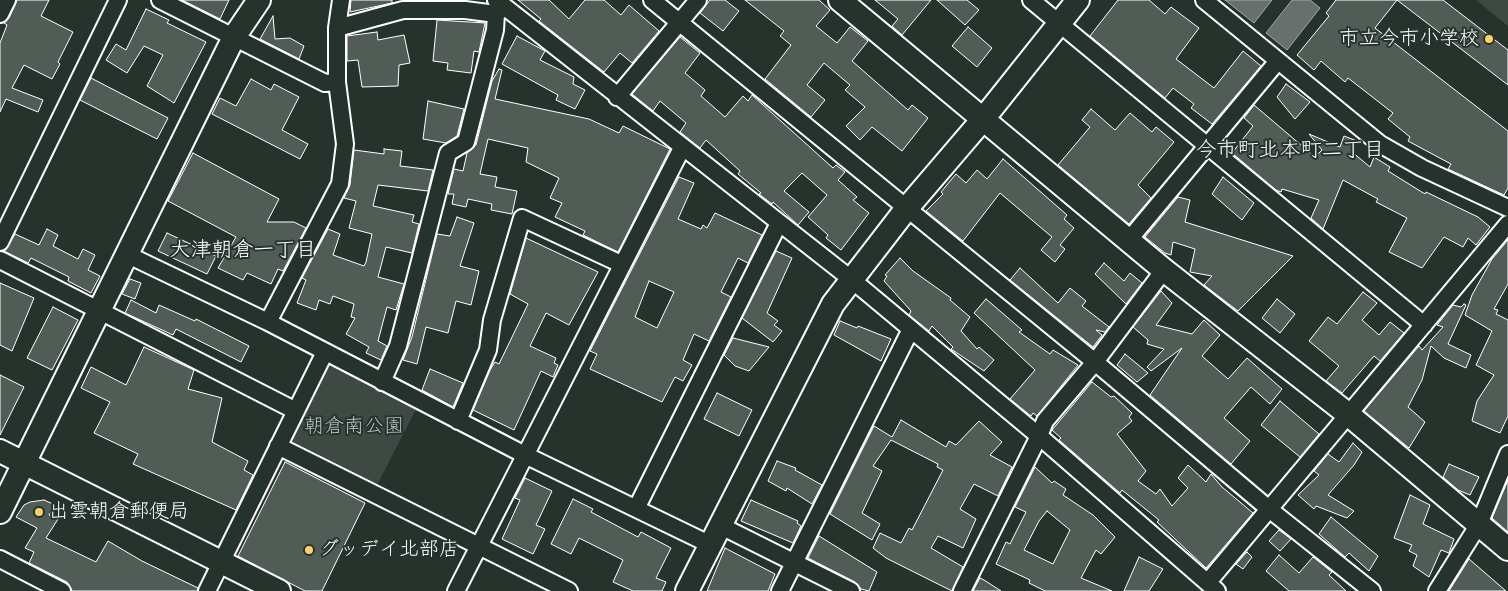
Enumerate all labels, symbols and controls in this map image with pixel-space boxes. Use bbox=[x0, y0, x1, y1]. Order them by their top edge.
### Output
place label: 市立今市小学校 bbox=[1339, 27, 1479, 51]
marker: 市立今市小学校 bbox=[1483, 33, 1495, 45]
district label: 今市町北本町二丁目 bbox=[1196, 137, 1384, 163]
district label: 大津朝倉一丁目 bbox=[170, 237, 316, 263]
park label: 朝倉南公園 bbox=[304, 415, 404, 439]
place label: 出雲朝倉郵便局 bbox=[49, 500, 189, 524]
marker: 出雲朝倉郵便局 bbox=[33, 506, 45, 518]
place label: グッデイ北部店 bbox=[319, 538, 459, 562]
marker: グッデイ北部店 bbox=[303, 544, 315, 556]

